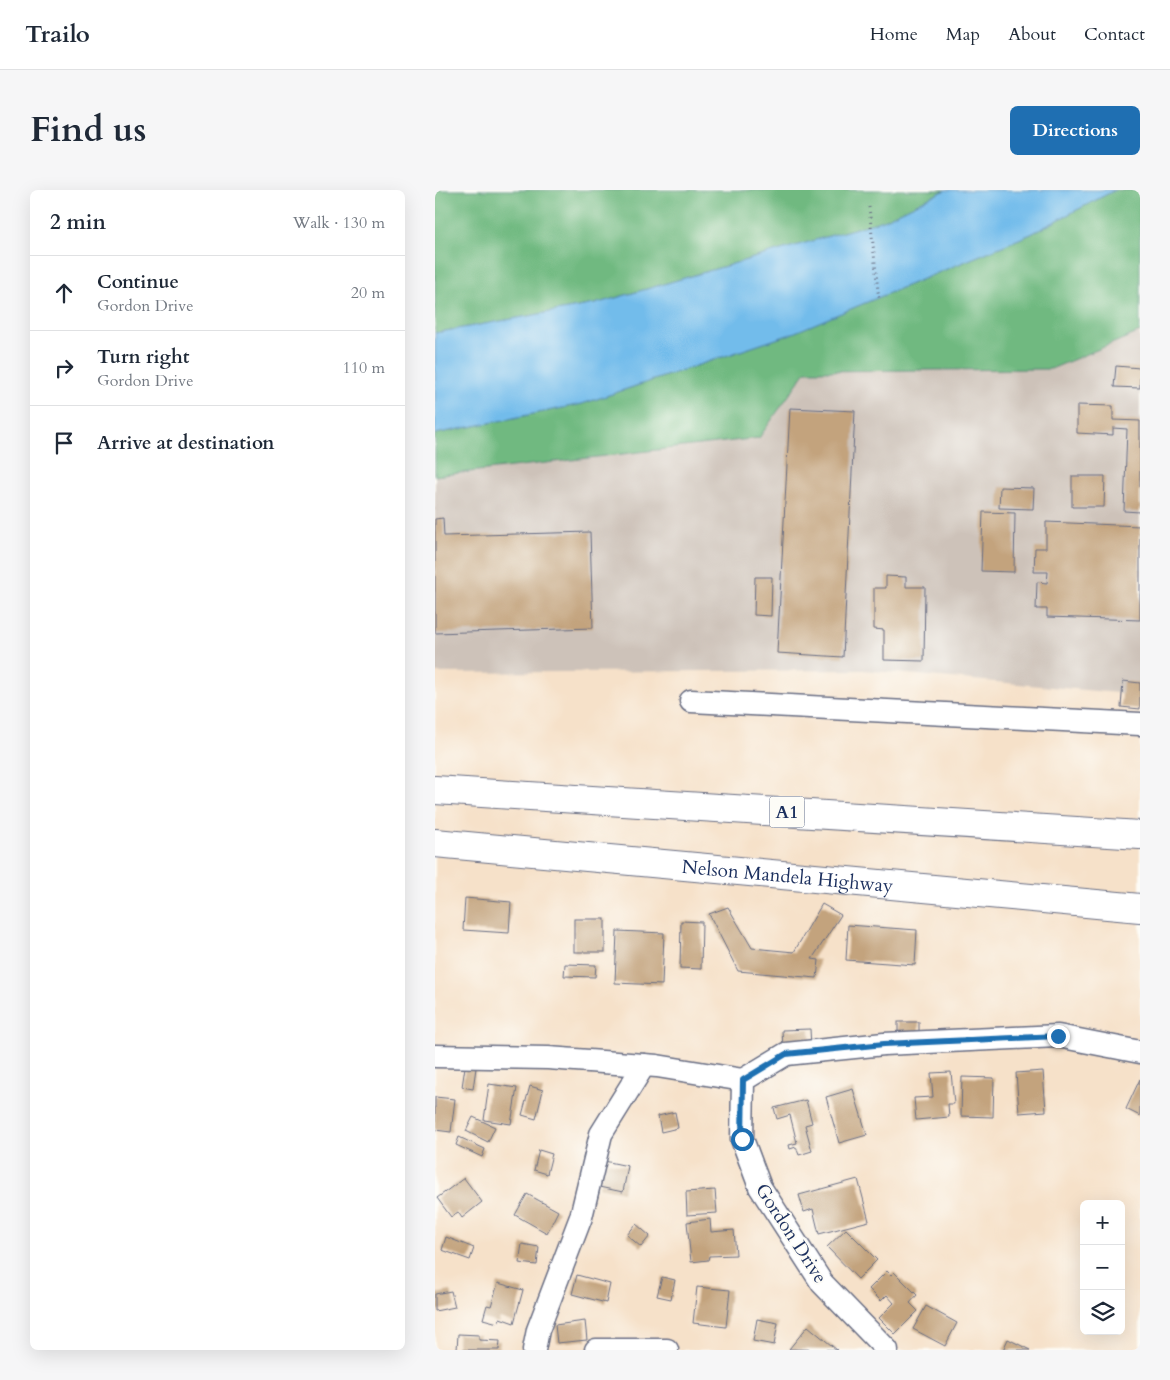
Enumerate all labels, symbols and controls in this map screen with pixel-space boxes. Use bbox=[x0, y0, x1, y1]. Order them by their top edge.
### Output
text: Trailo bbox=[25, 18, 90, 51]
text: Home bbox=[870, 22, 918, 47]
text: Map bbox=[946, 22, 980, 47]
text: About bbox=[1008, 22, 1056, 47]
text: Contact bbox=[1084, 22, 1145, 47]
text: Find us bbox=[30, 106, 146, 154]
button: Directions bbox=[1010, 106, 1140, 155]
text: 2 min bbox=[50, 208, 106, 237]
text: Walk · 130 m bbox=[293, 212, 385, 234]
text: Continue bbox=[97, 269, 179, 295]
icon: ahead bbox=[50, 279, 78, 307]
text: 20 m bbox=[351, 282, 385, 304]
text: Gordon Drive bbox=[97, 295, 193, 317]
text: Turn right bbox=[97, 344, 189, 370]
icon: right bbox=[50, 354, 78, 382]
text: 110 m bbox=[343, 357, 385, 379]
text: Gordon Drive bbox=[97, 370, 193, 392]
icon: arrive bbox=[50, 429, 78, 457]
text: Arrive at destination bbox=[97, 430, 274, 456]
road number: A1 bbox=[769, 796, 805, 828]
street label: Nelson Mandela Highway bbox=[681, 854, 894, 899]
route end bbox=[1047, 1025, 1070, 1048]
route start bbox=[731, 1128, 754, 1151]
street label: Gordon Drive bbox=[749, 1178, 833, 1289]
map controls bbox=[1080, 1200, 1125, 1335]
button: + bbox=[1080, 1200, 1125, 1245]
button: − bbox=[1080, 1245, 1125, 1290]
button: layers bbox=[1080, 1290, 1125, 1335]

